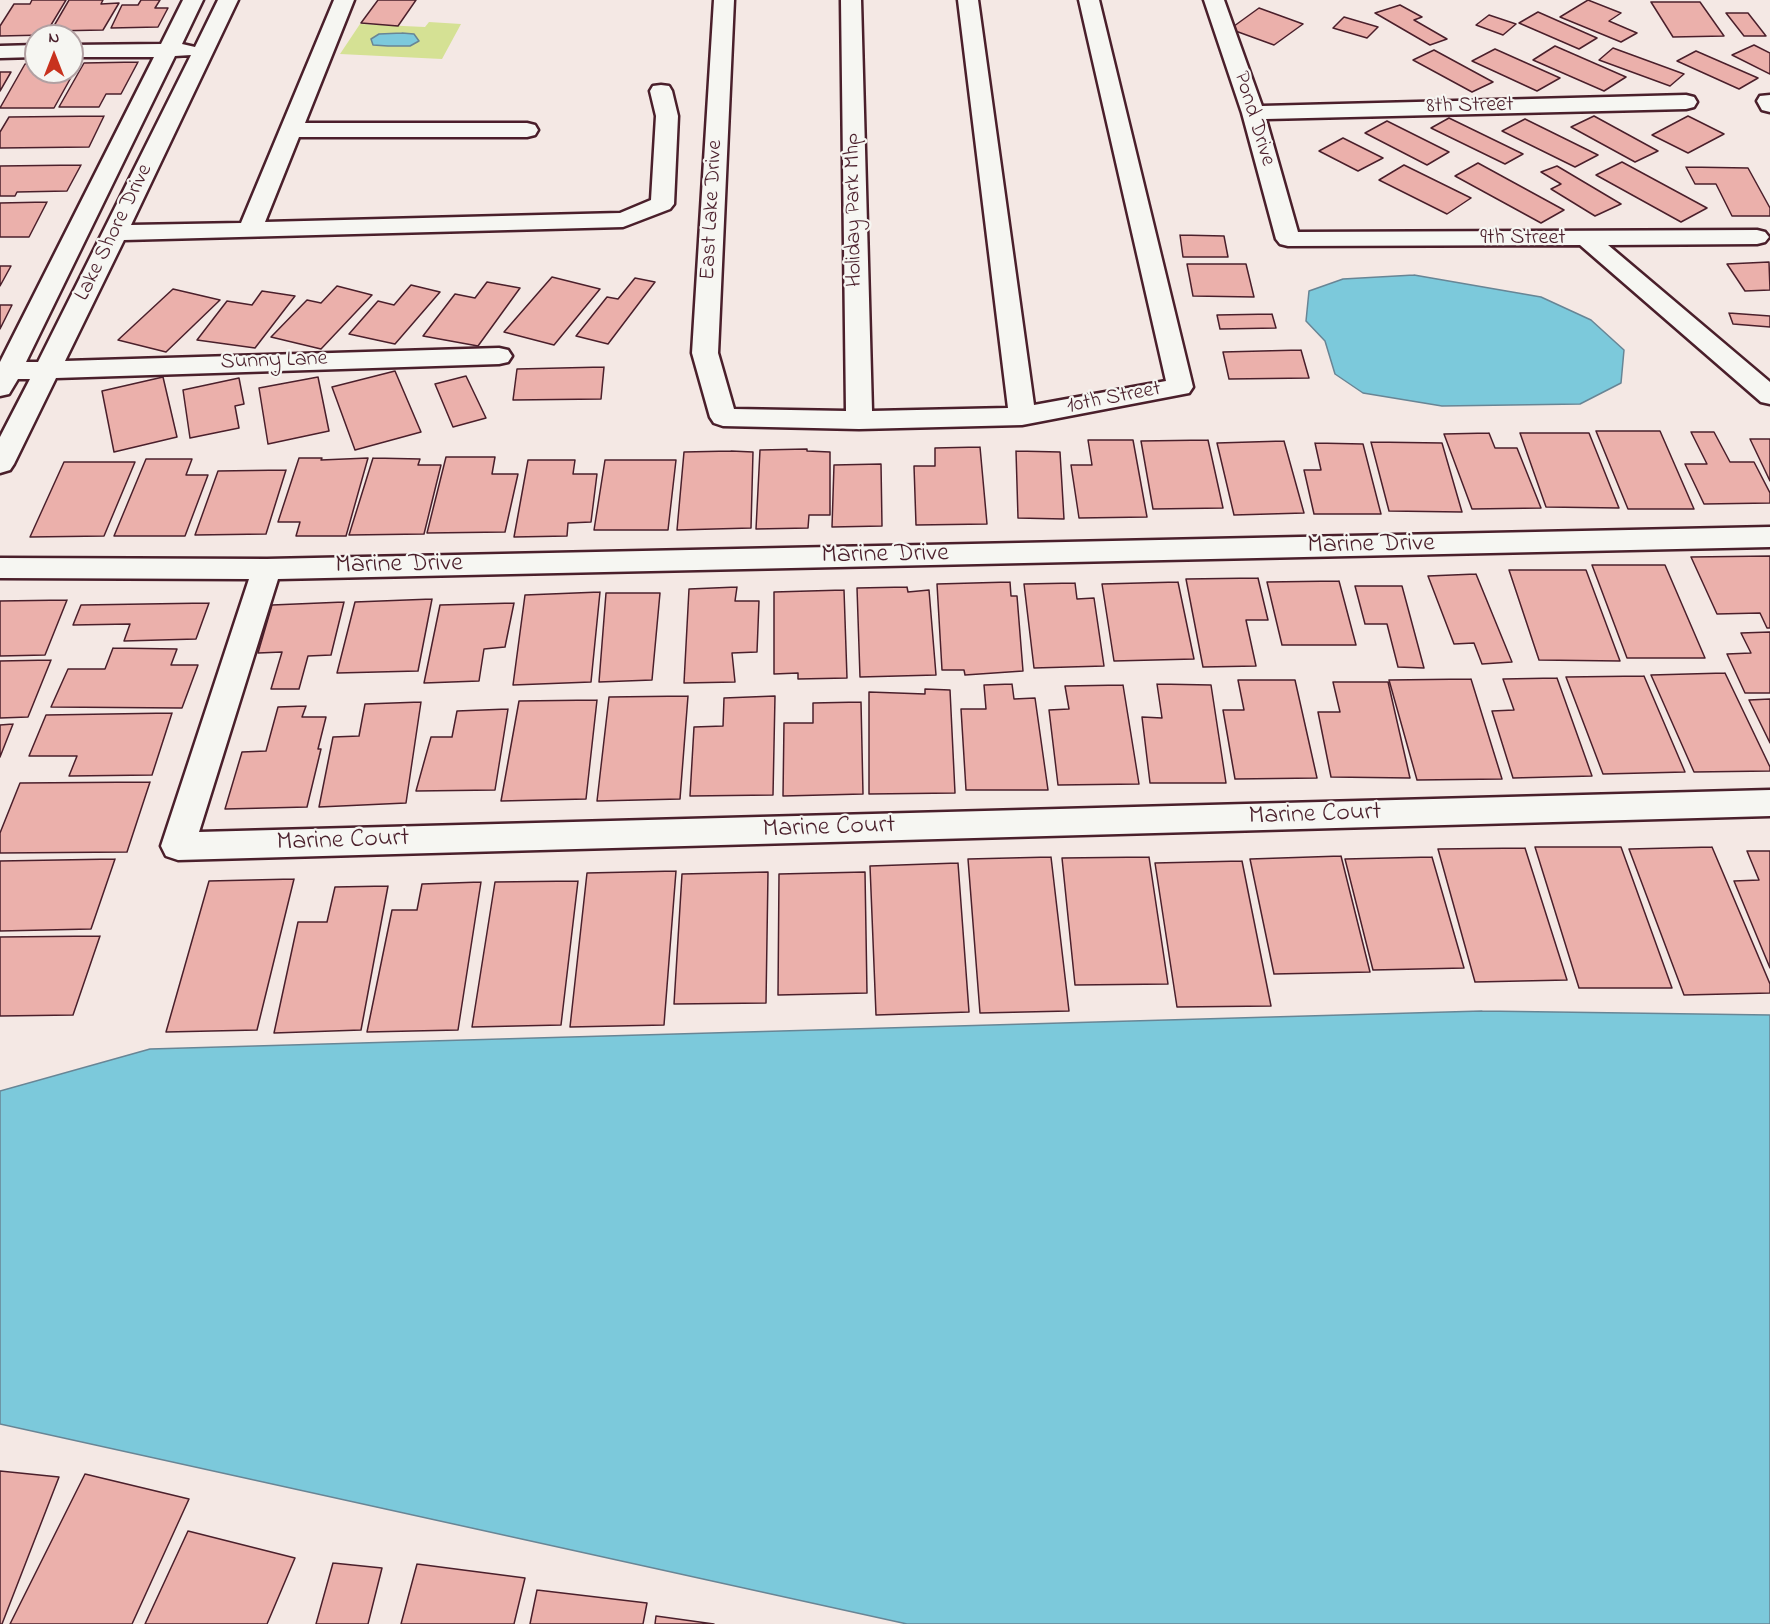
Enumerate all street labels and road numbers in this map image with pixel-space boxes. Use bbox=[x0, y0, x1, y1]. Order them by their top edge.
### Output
street label: Pond Drive bbox=[1226, 69, 1280, 169]
street label: 8th Street bbox=[1426, 93, 1514, 121]
street label: Holiday Park Mhp bbox=[840, 133, 870, 287]
street label: East Lake Drive bbox=[696, 139, 730, 281]
street label: Lake Shore Drive bbox=[70, 160, 160, 306]
street label: 9th Street bbox=[1480, 226, 1566, 252]
street label: Sunny Lane bbox=[220, 347, 328, 377]
street label: 10th Street bbox=[1065, 377, 1163, 421]
street label: Marine Drive bbox=[1307, 529, 1435, 563]
street label: Marine Drive bbox=[821, 539, 949, 573]
street label: Marine Drive bbox=[335, 549, 463, 583]
street label: Marine Court bbox=[1248, 798, 1382, 834]
street label: Marine Court bbox=[762, 811, 896, 847]
street label: Marine Court bbox=[276, 824, 410, 860]

